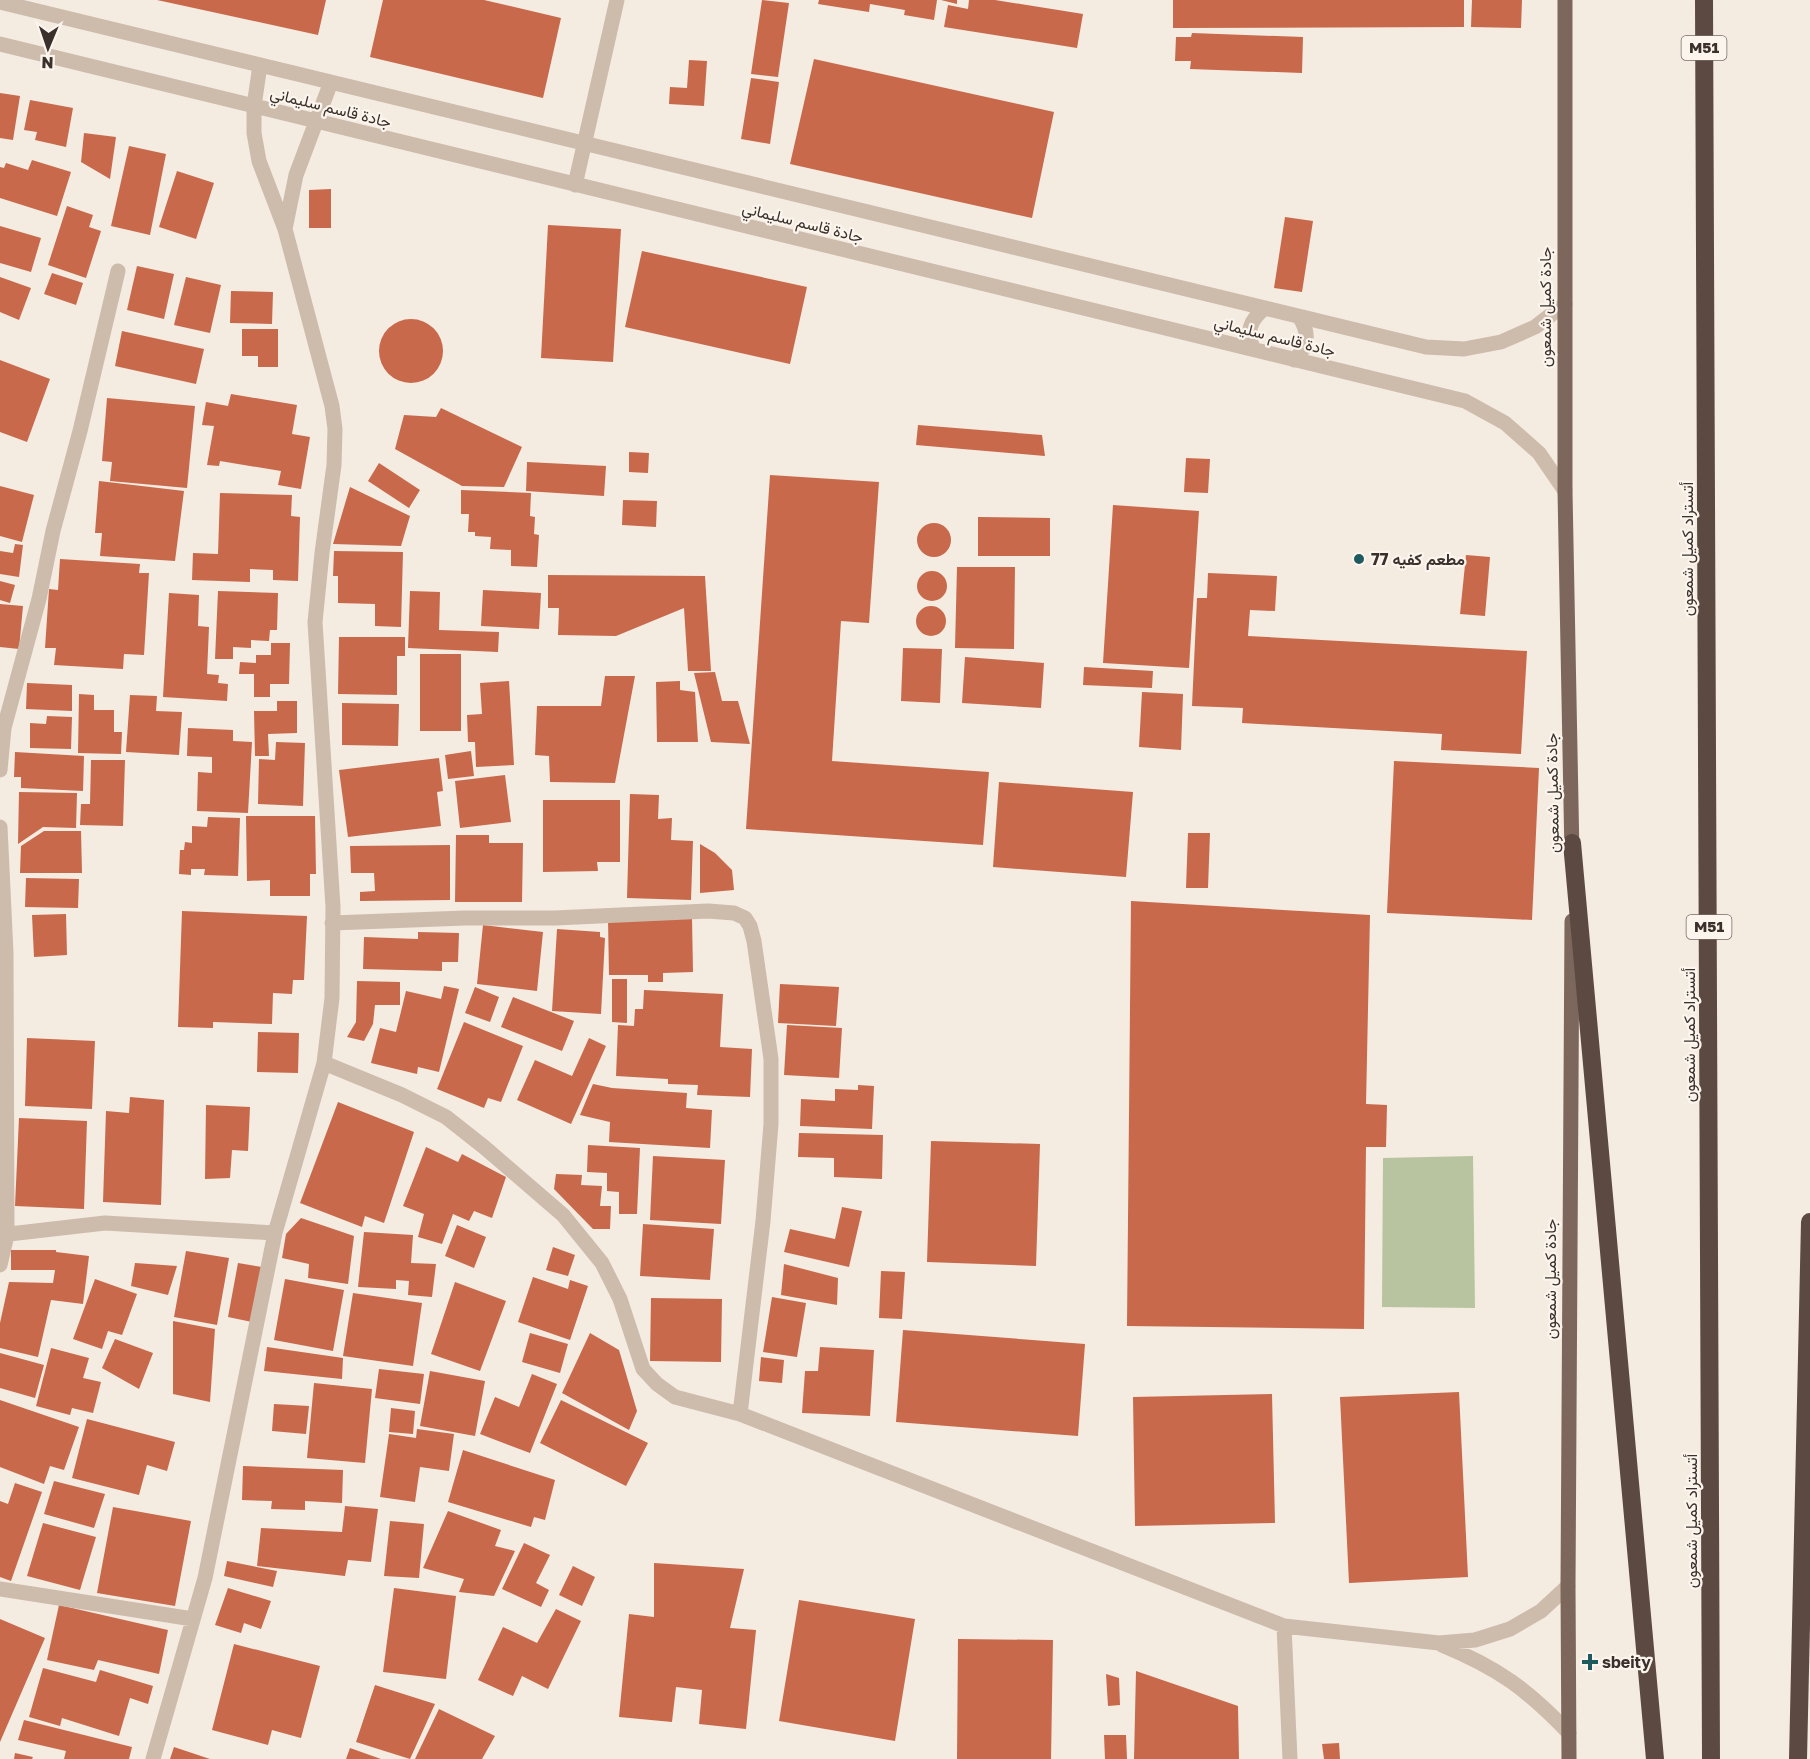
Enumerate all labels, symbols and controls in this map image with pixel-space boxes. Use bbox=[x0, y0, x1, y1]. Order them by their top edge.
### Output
north arrow bbox=[18, 18, 78, 78]
road number: M51 bbox=[1682, 36, 1726, 60]
text: N bbox=[41, 53, 54, 73]
street label: جادة قاسم سليماني bbox=[267, 82, 394, 136]
street label: جادة قاسم سليماني bbox=[739, 197, 866, 251]
street label: جادة كميل شمعون bbox=[1535, 247, 1556, 367]
street label: جادة قاسم سليماني bbox=[1211, 311, 1338, 365]
street label: أتستراد كميل شمعون bbox=[1677, 481, 1698, 616]
place label: مطعم كفيه 77 bbox=[1371, 549, 1465, 570]
marker: مطعم كفيه 77 bbox=[1352, 552, 1366, 566]
street label: جادة كميل شمعون bbox=[1541, 732, 1564, 853]
road number: M51 bbox=[1686, 915, 1732, 939]
street label: أتستراد كميل شمعون bbox=[1679, 967, 1700, 1102]
street label: جادة كميل شمعون bbox=[1540, 1219, 1561, 1339]
street label: أتستراد كميل شمعون bbox=[1681, 1453, 1702, 1588]
place label: sbeity bbox=[1602, 1652, 1651, 1672]
marker: sbeity bbox=[1583, 1655, 1597, 1669]

